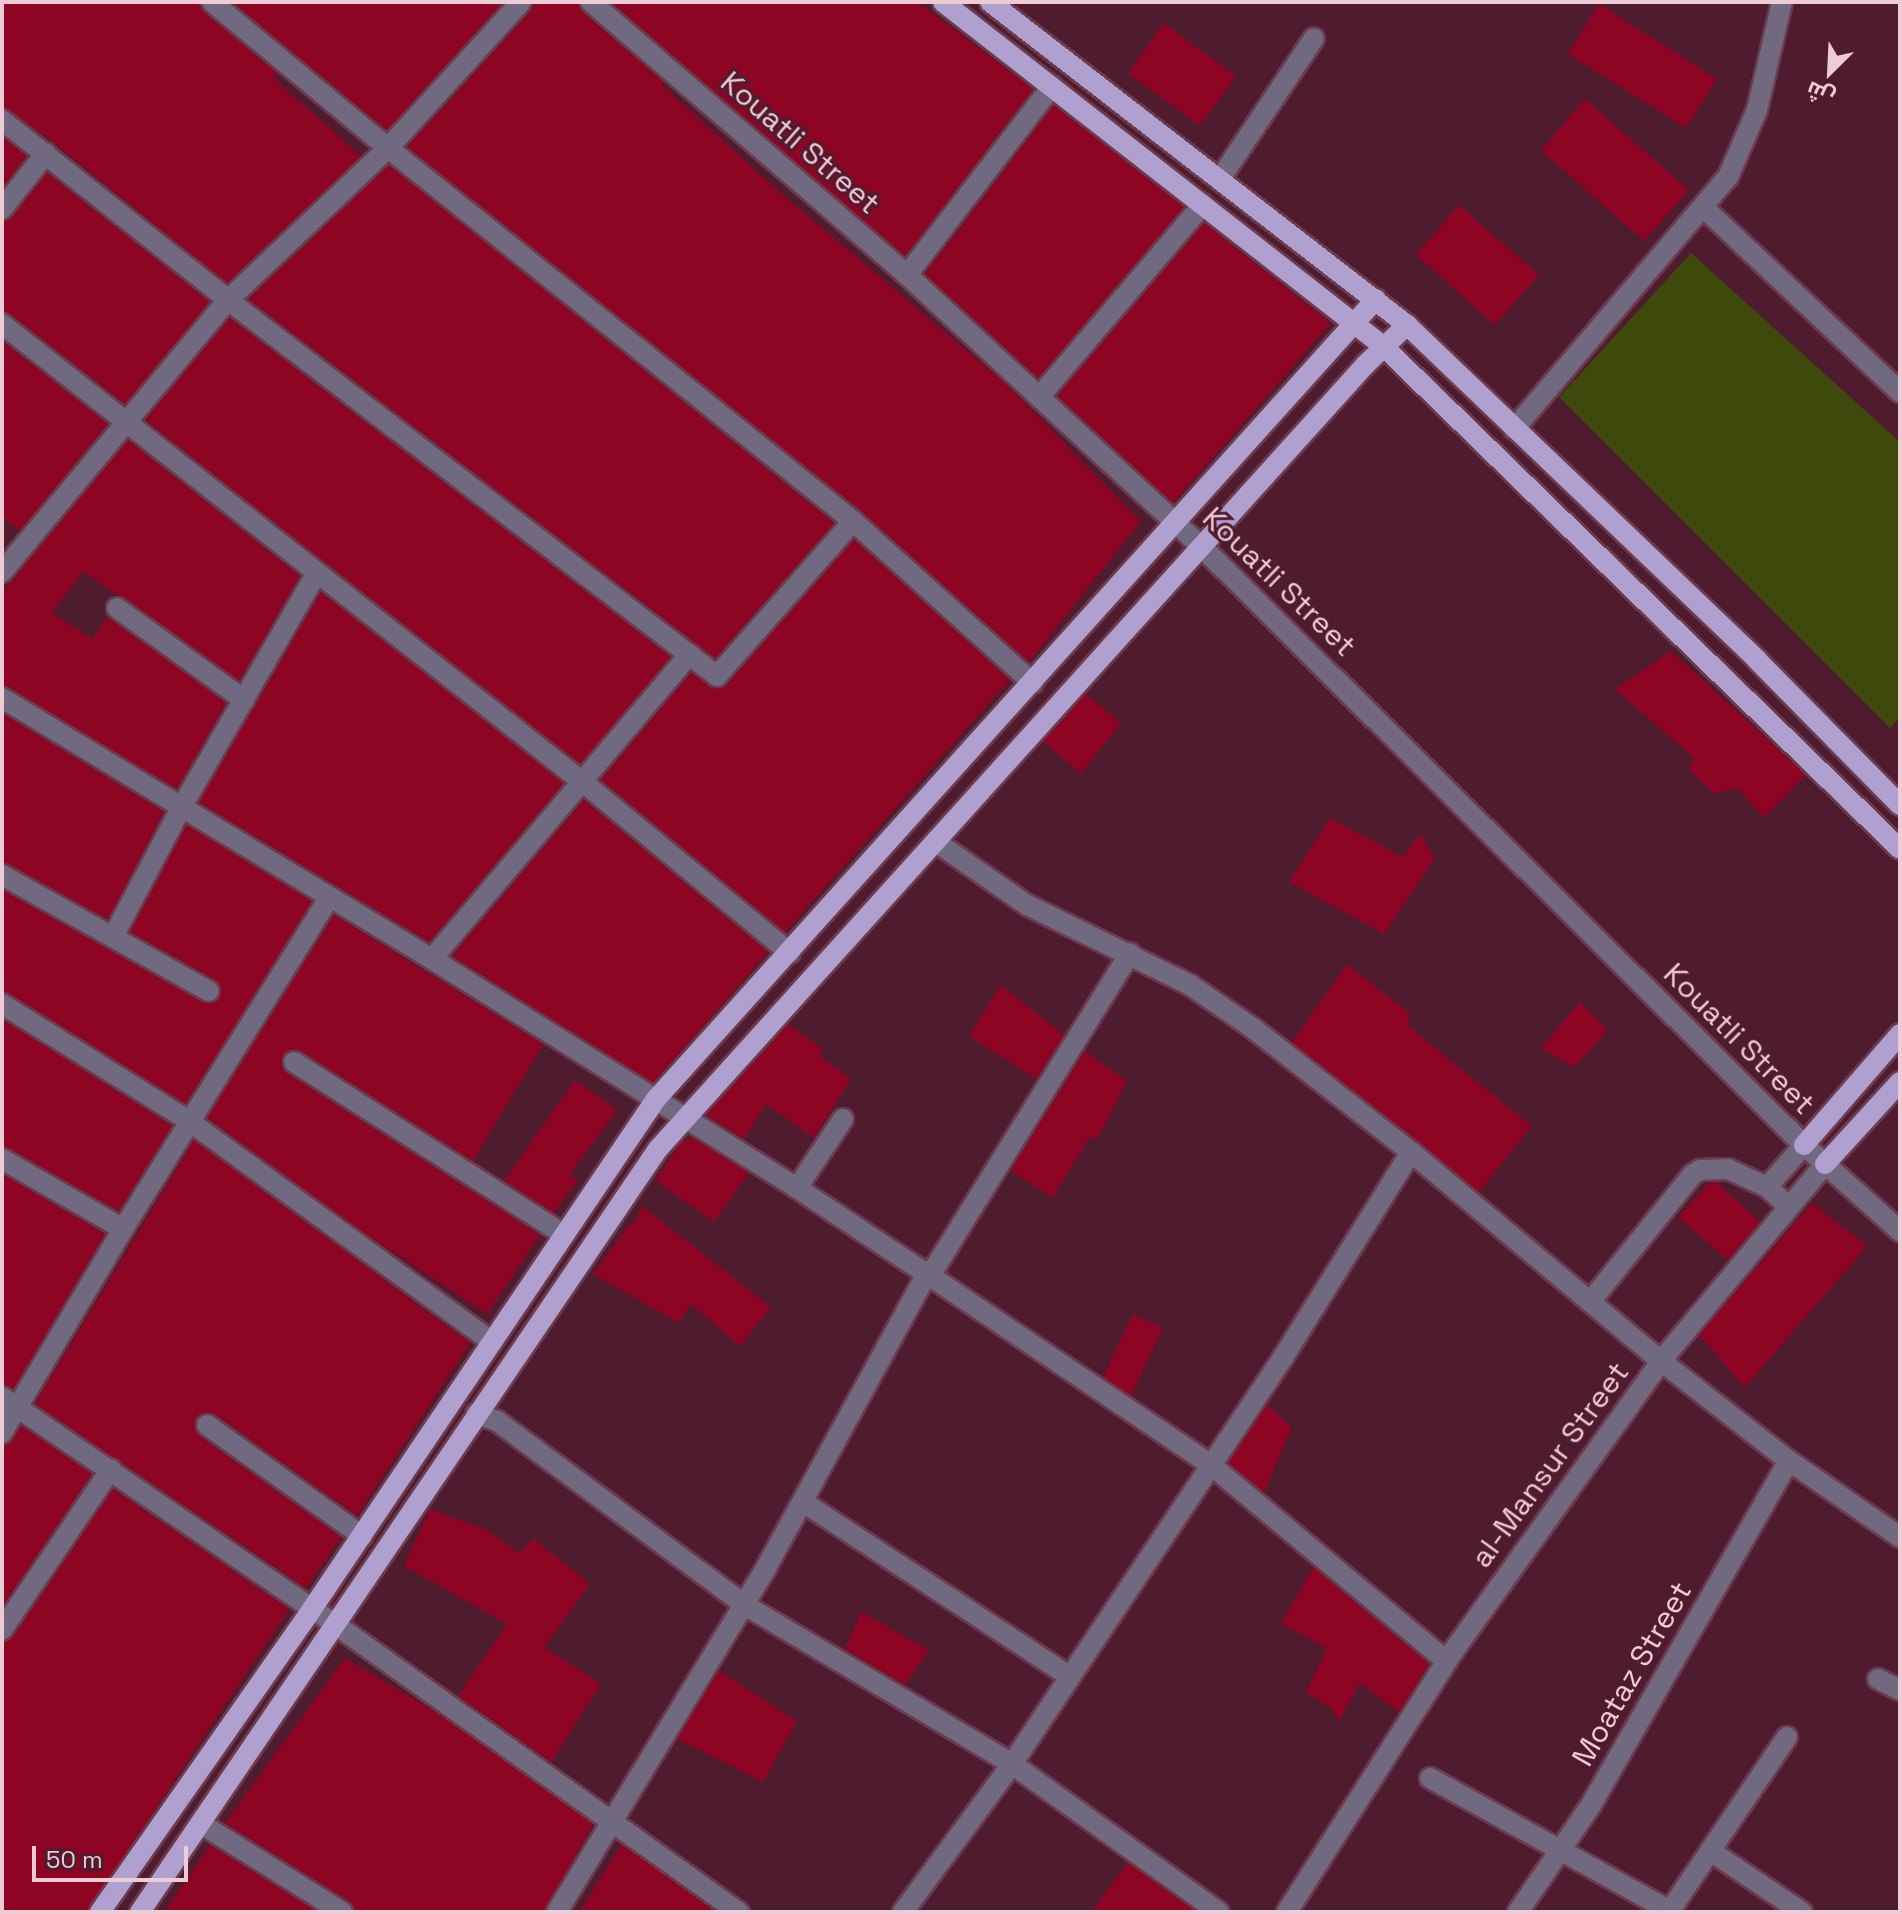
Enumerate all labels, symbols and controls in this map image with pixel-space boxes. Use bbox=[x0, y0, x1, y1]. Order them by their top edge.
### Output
north arrow bbox=[1790, 32, 1870, 112]
street label: Kouatli Street bbox=[713, 64, 887, 222]
text: ش bbox=[1802, 75, 1839, 112]
street label: Kouatli Street bbox=[1195, 500, 1363, 664]
street label: Kouatli Street bbox=[1656, 956, 1822, 1122]
street label: al-Mansur Street bbox=[1464, 1355, 1636, 1575]
street label: Moataz Street bbox=[1565, 1575, 1699, 1773]
scale bar bbox=[36, 1830, 192, 1880]
text: 50 m bbox=[46, 1844, 103, 1875]

